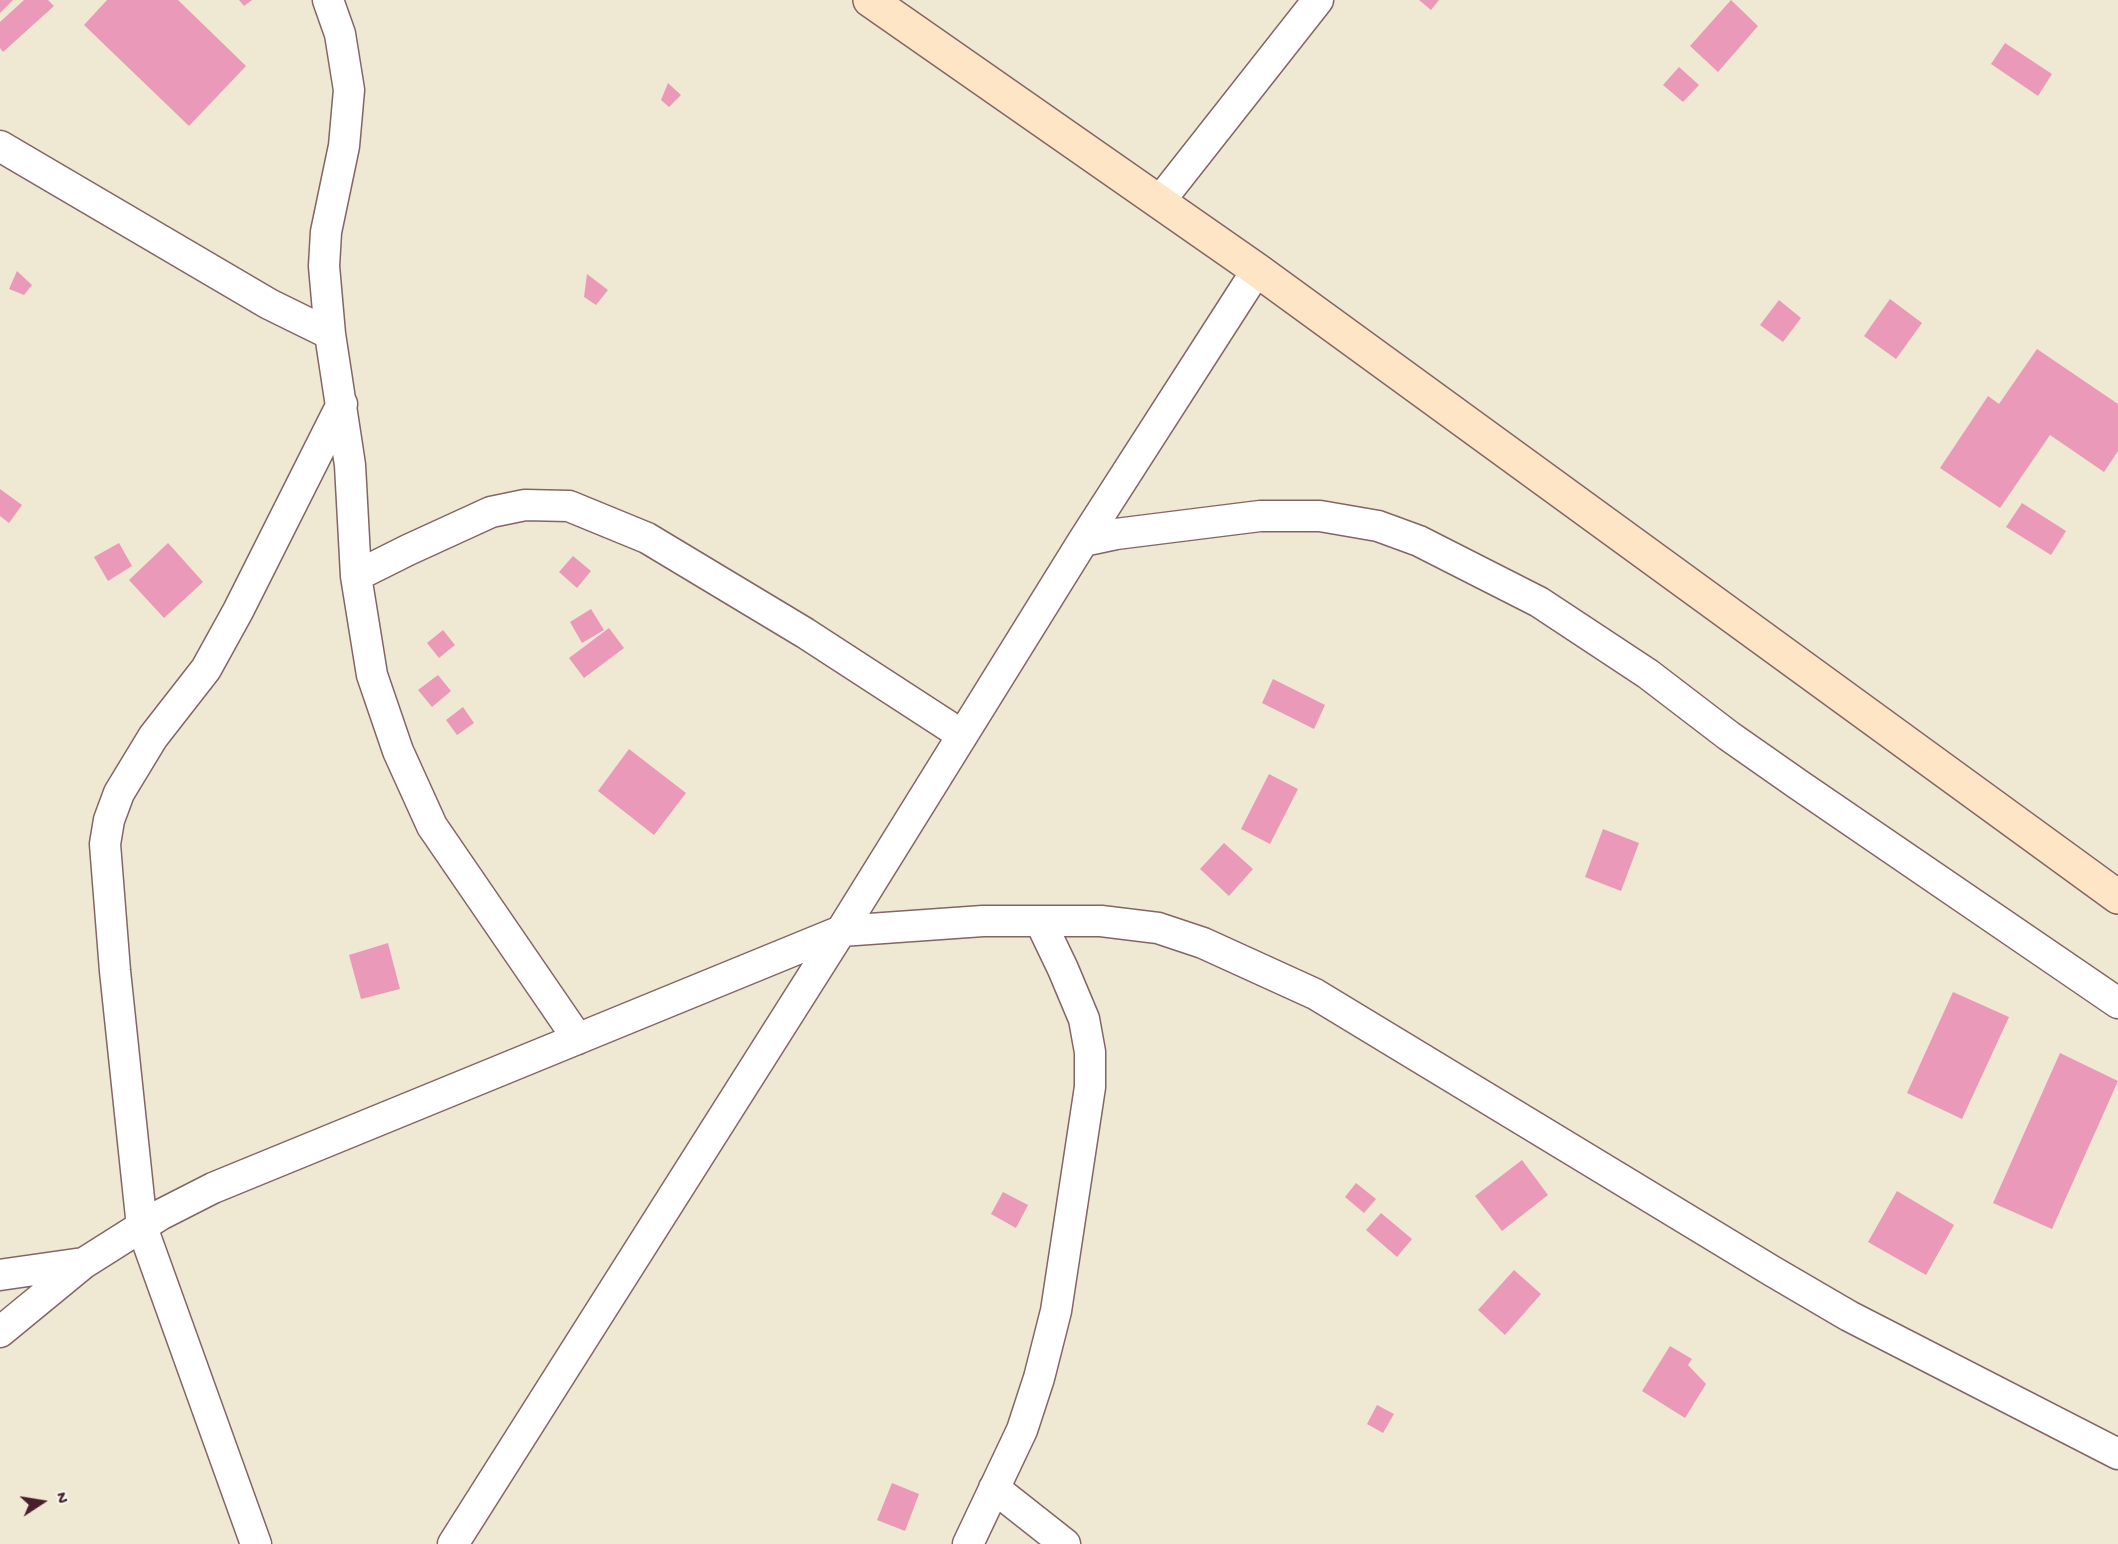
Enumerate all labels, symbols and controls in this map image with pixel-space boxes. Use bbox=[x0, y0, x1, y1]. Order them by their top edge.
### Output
north arrow bbox=[12, 1472, 72, 1532]
text: N bbox=[50, 1491, 70, 1505]

